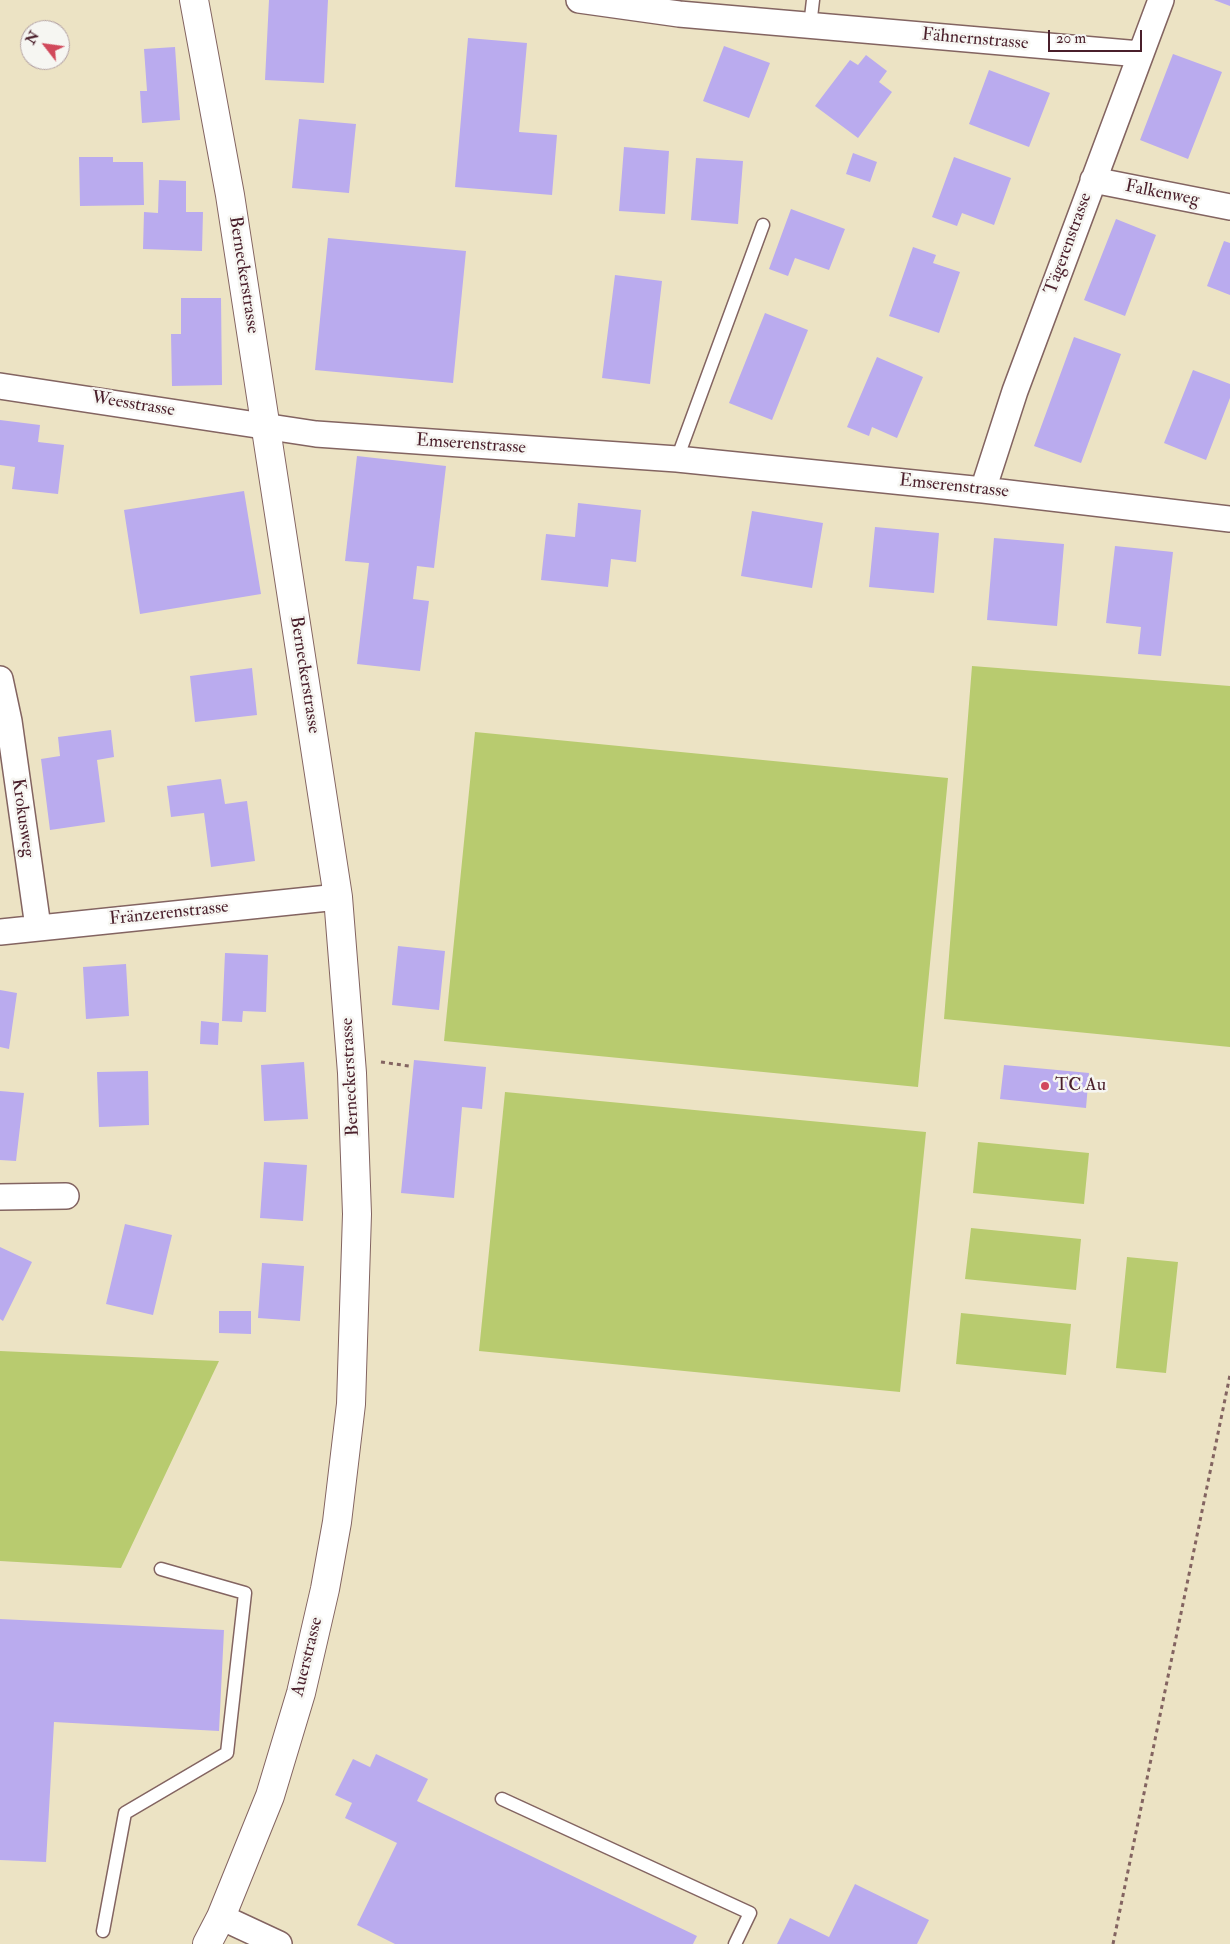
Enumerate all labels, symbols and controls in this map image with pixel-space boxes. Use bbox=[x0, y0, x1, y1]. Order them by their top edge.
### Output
north arrow bbox=[20, 20, 70, 70]
scale bar bbox=[1050, 20, 1144, 52]
street label: Fähnernstrasse bbox=[921, 25, 1029, 55]
text: N bbox=[22, 28, 43, 47]
text: 20 m bbox=[1056, 29, 1086, 48]
street label: Falkenweg bbox=[1123, 176, 1201, 212]
street label: Tägerenstrasse bbox=[1041, 190, 1097, 298]
street label: Berneckerstrasse bbox=[223, 215, 263, 335]
street label: Weesstrasse bbox=[90, 388, 176, 422]
street label: Emserenstrasse bbox=[415, 430, 527, 460]
street label: Emserenstrasse bbox=[898, 471, 1010, 503]
street label: Berneckerstrasse bbox=[284, 615, 324, 735]
street label: Krokusweg bbox=[6, 777, 38, 859]
street label: Fränzerenstrasse bbox=[108, 897, 230, 931]
street label: Berneckerstrasse bbox=[337, 1017, 365, 1137]
place label: TC Au bbox=[1055, 1075, 1106, 1097]
marker: TC Au bbox=[1039, 1080, 1051, 1092]
street label: Auerstrasse bbox=[288, 1615, 328, 1699]

